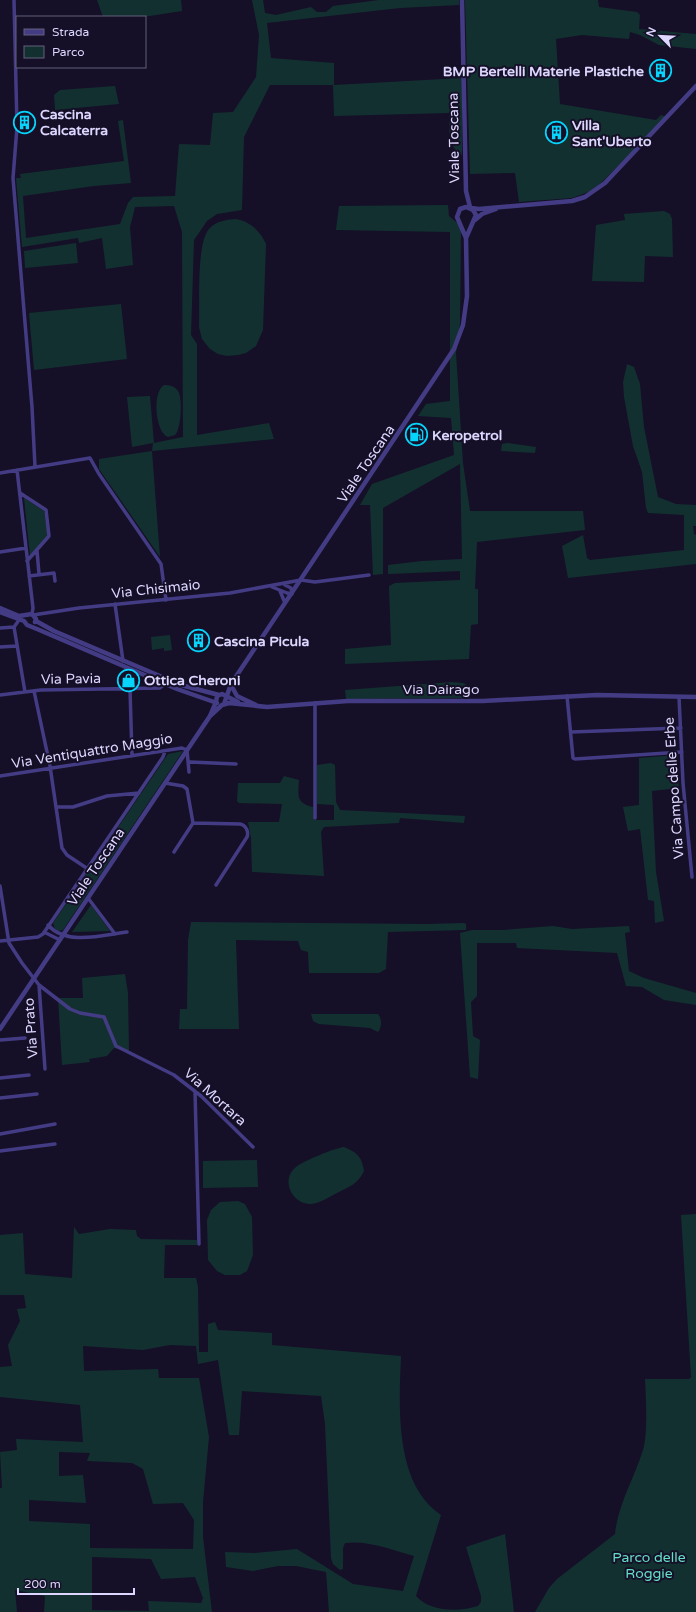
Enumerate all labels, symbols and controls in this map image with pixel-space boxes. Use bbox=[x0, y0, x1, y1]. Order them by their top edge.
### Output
legend bbox=[16, 16, 146, 68]
north arrow bbox=[640, 16, 680, 56]
text: Strada bbox=[52, 25, 89, 39]
text: N bbox=[644, 25, 659, 39]
text: Parco bbox=[52, 45, 85, 59]
building icon: BMP Bertelli Materie Plastiche bbox=[647, 58, 673, 84]
place label: BMP Bertelli Materie Plastiche bbox=[443, 63, 644, 80]
street label: Viale Toscana bbox=[445, 93, 463, 183]
place label: Cascina Calcaterra bbox=[40, 106, 108, 139]
building icon: Cascina Calcaterra bbox=[11, 109, 37, 135]
place label: Villa Sant'Uberto bbox=[572, 117, 652, 150]
building icon: Villa Sant'Uberto bbox=[543, 120, 569, 146]
street label: Viale Toscana bbox=[334, 422, 398, 506]
fuel station icon: Keropetrol bbox=[404, 422, 430, 448]
place label: Keropetrol bbox=[432, 427, 502, 444]
street label: Via Chisimaio bbox=[111, 576, 201, 602]
building icon: Cascina Picula bbox=[185, 628, 211, 654]
place label: Cascina Picula bbox=[214, 633, 310, 650]
shop icon: Ottica Cheroni bbox=[115, 667, 141, 693]
street label: Via Pavia bbox=[41, 670, 101, 688]
place label: Ottica Cheroni bbox=[144, 672, 240, 689]
street label: Via Dairago bbox=[403, 681, 479, 698]
street label: Via Campo delle Erbe bbox=[661, 716, 687, 860]
street label: Via Ventiquattro Maggio bbox=[10, 730, 174, 772]
street label: Viale Toscana bbox=[64, 825, 128, 909]
street label: Via Prato bbox=[20, 997, 42, 1059]
street label: Via Mortara bbox=[180, 1065, 250, 1129]
park label: Parco delle Roggie bbox=[612, 1549, 686, 1582]
scale bar bbox=[18, 1570, 134, 1596]
text: 200 m bbox=[24, 1577, 61, 1591]

